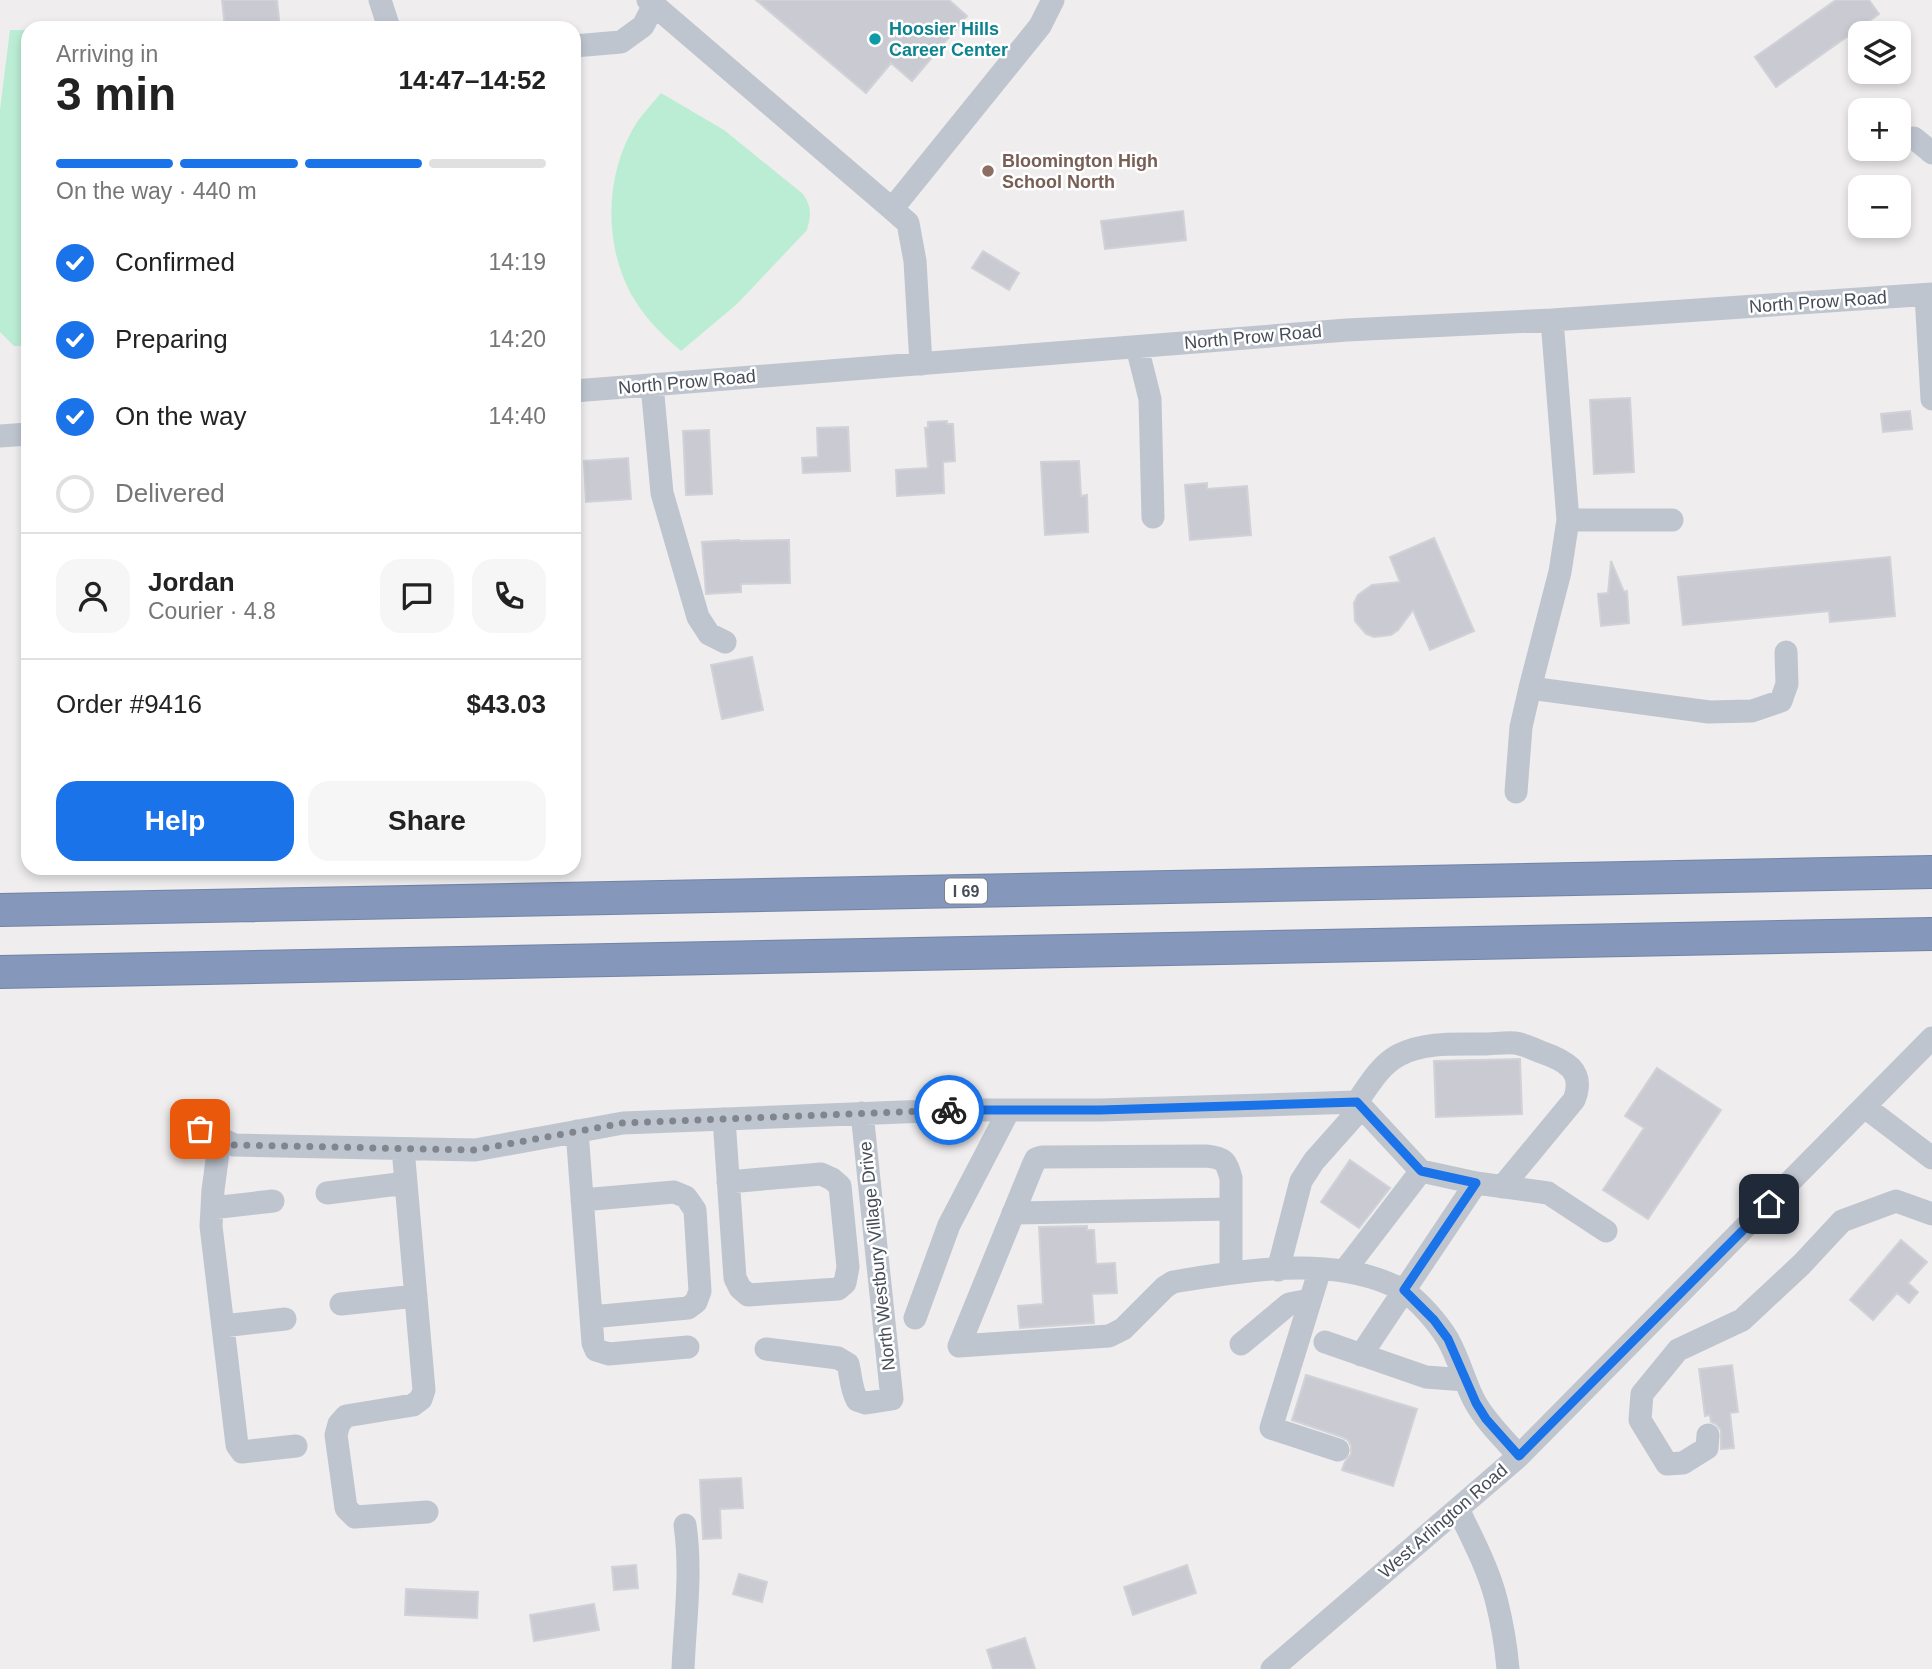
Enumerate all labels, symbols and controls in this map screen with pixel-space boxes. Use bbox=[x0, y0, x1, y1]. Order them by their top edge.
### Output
place label: Hoosier Hills Career Center bbox=[889, 19, 1008, 60]
map controls bbox=[1848, 21, 1911, 238]
button: layers bbox=[1848, 21, 1911, 84]
marker: Hoosier Hills Career Center bbox=[867, 31, 883, 47]
text: Arriving in bbox=[56, 41, 158, 67]
text: 14:47–14:52 bbox=[399, 65, 546, 95]
text: 3 min bbox=[56, 68, 176, 120]
button: + bbox=[1848, 98, 1911, 161]
place label: Bloomington High School North bbox=[1002, 151, 1158, 192]
marker: Bloomington High School North bbox=[980, 163, 996, 179]
button: − bbox=[1848, 175, 1911, 238]
text: On the way · 440 m bbox=[56, 178, 257, 204]
icon: check bbox=[56, 244, 94, 282]
text: Confirmed bbox=[115, 247, 235, 277]
text: 14:19 bbox=[488, 249, 546, 275]
street label: North Prow Road bbox=[1748, 287, 1888, 317]
icon: check bbox=[56, 321, 94, 359]
street label: North Prow Road bbox=[1183, 321, 1323, 353]
text: Preparing bbox=[115, 324, 228, 354]
text: 14:20 bbox=[488, 326, 546, 352]
street label: North Prow Road bbox=[617, 366, 757, 398]
icon: check bbox=[56, 398, 94, 436]
text: On the way bbox=[115, 401, 247, 431]
text: 14:40 bbox=[488, 403, 546, 429]
text: Delivered bbox=[115, 478, 225, 508]
button: person bbox=[56, 559, 130, 633]
button: chat bbox=[380, 559, 454, 633]
button: phone bbox=[472, 559, 546, 633]
text: Jordan bbox=[148, 567, 235, 597]
text: Courier · 4.8 bbox=[148, 598, 276, 624]
text: Order #9416 bbox=[56, 689, 202, 719]
text: $43.03 bbox=[466, 689, 546, 719]
button: Help bbox=[56, 781, 294, 861]
button: Share bbox=[308, 781, 546, 861]
road number: I 69 bbox=[945, 878, 987, 904]
courier bbox=[914, 1075, 984, 1145]
icon: bike bbox=[930, 1091, 968, 1129]
pin bbox=[170, 1099, 230, 1159]
icon: bag bbox=[181, 1110, 219, 1148]
street label: North Westbury Village Drive bbox=[855, 1140, 899, 1372]
pin bbox=[1739, 1174, 1799, 1234]
icon: home bbox=[1750, 1185, 1788, 1223]
street label: West Arlington Road bbox=[1375, 1460, 1511, 1582]

